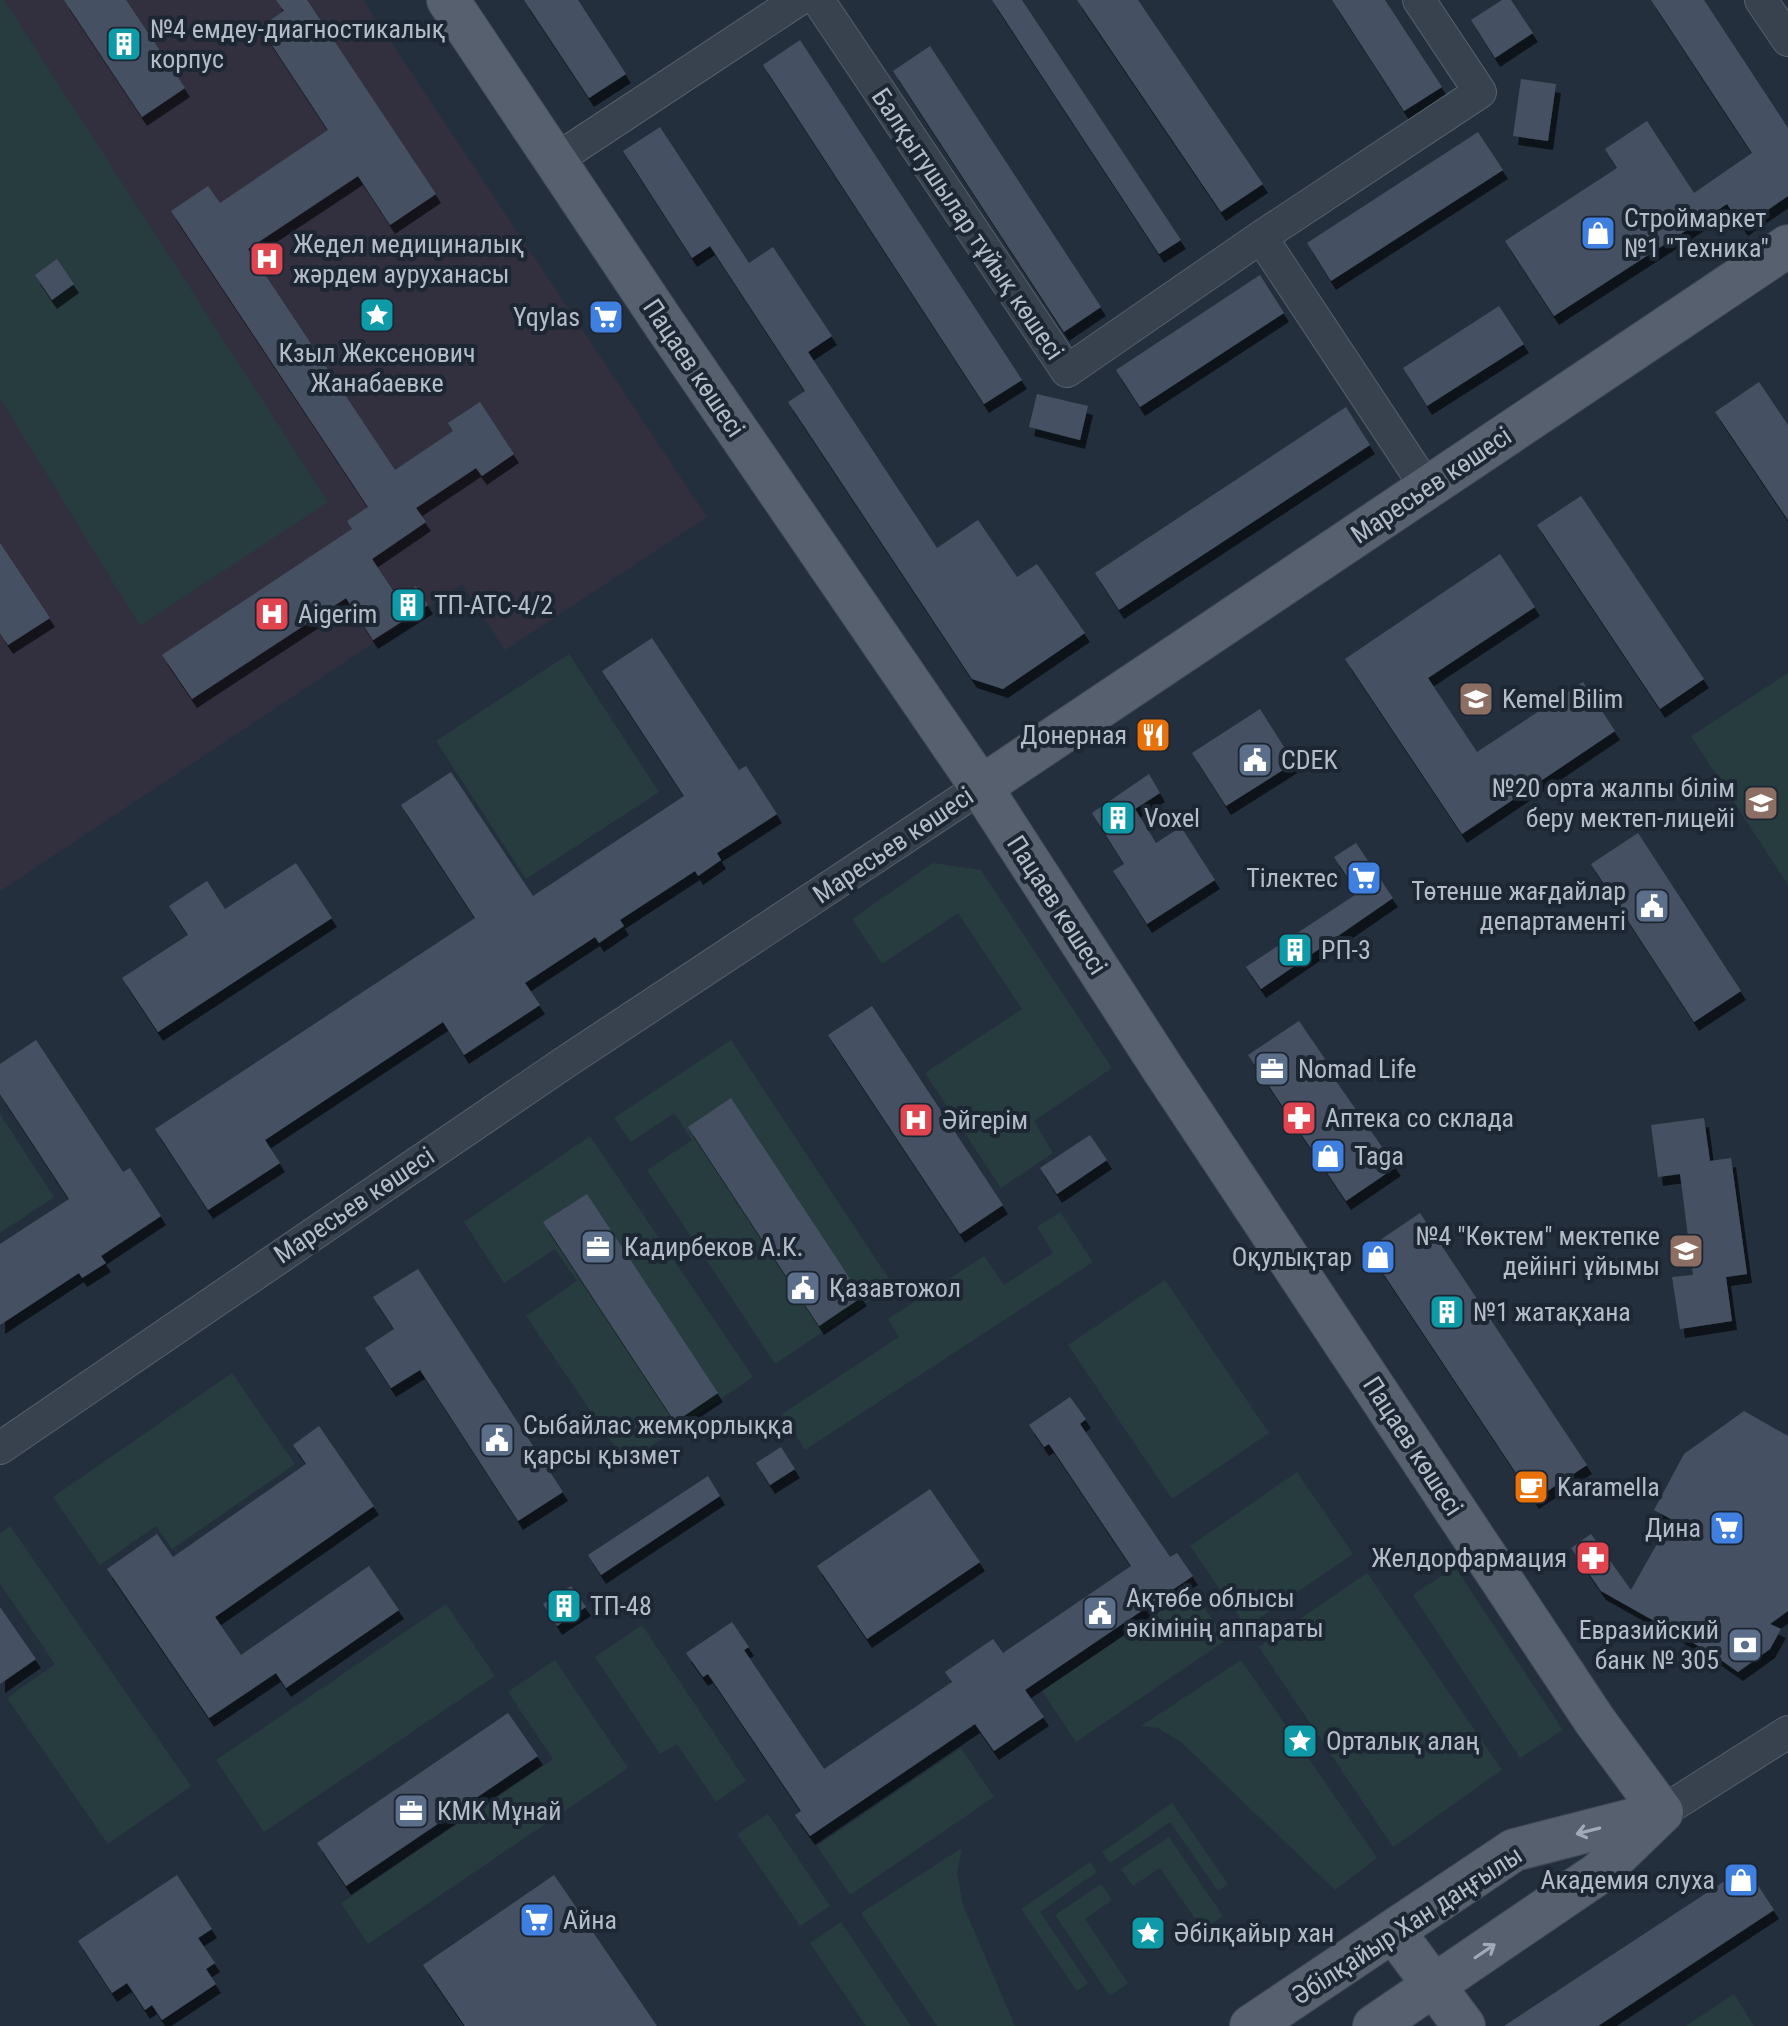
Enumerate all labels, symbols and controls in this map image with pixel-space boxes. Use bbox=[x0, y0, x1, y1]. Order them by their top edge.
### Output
place label: №4 емдеу-диагностикалық корпус bbox=[150, 14, 446, 74]
building icon: №4 емдеу-диагностикалық корпус bbox=[105, 25, 143, 63]
street label: Балқытушылар тұйық көшесі bbox=[866, 83, 1070, 365]
place label: Строймаркет №1 "Техника" bbox=[1624, 203, 1769, 263]
shop icon: Строймаркет №1 "Техника" bbox=[1579, 214, 1617, 252]
place label: Жедел медициналық жәрдем ауруханасы bbox=[293, 229, 524, 289]
hospital icon: Жедел медициналық жәрдем ауруханасы bbox=[248, 240, 286, 278]
street label: Пацаев көшесі bbox=[637, 293, 751, 443]
place icon: Кзыл Жексенович Жанабаевке bbox=[358, 296, 396, 334]
supermarket icon: Yqylas bbox=[587, 298, 625, 336]
place label: Yqylas bbox=[513, 302, 580, 332]
place label: Кзыл Жексенович Жанабаевке bbox=[278, 338, 476, 398]
street label: Маресьев көшесі bbox=[1345, 420, 1517, 550]
building icon: ТП-АТС-4/2 bbox=[389, 586, 427, 624]
place label: ТП-АТС-4/2 bbox=[434, 590, 553, 620]
hospital icon: Aigerim bbox=[253, 595, 291, 633]
place label: Aigerim bbox=[298, 599, 377, 629]
school or university icon: Kemel Bilim bbox=[1457, 680, 1495, 718]
place label: Kemel Bilim bbox=[1502, 684, 1623, 714]
restaurant icon: Донерная bbox=[1134, 716, 1172, 754]
place label: Донерная bbox=[1020, 720, 1127, 750]
public building icon: CDEK bbox=[1236, 741, 1274, 779]
place label: CDEK bbox=[1281, 745, 1339, 775]
place label: №20 орта жалпы білім беру мектеп-лицейі bbox=[1492, 773, 1735, 833]
street label: Маресьев көшесі bbox=[807, 780, 979, 910]
school or university icon: №20 орта жалпы білім беру мектеп-лицейі bbox=[1742, 784, 1780, 822]
building icon: Voxel bbox=[1099, 799, 1137, 837]
place label: Voxel bbox=[1144, 803, 1200, 833]
street label: Пацаев көшесі bbox=[1001, 830, 1113, 980]
supermarket icon: Тілектес bbox=[1345, 859, 1383, 897]
place label: Тілектес bbox=[1246, 863, 1338, 893]
place label: Төтенше жағдайлар департаменті bbox=[1411, 876, 1626, 936]
public building icon: Төтенше жағдайлар департаменті bbox=[1633, 887, 1671, 925]
building icon: РП-3 bbox=[1276, 931, 1314, 969]
place label: РП-3 bbox=[1321, 935, 1371, 965]
office icon: Nomad Life bbox=[1253, 1050, 1291, 1088]
place label: Nomad Life bbox=[1298, 1054, 1417, 1084]
pharmacy icon: Аптека со склада bbox=[1280, 1099, 1318, 1137]
hospital icon: Әйгерім bbox=[897, 1101, 935, 1139]
place label: Аптека со склада bbox=[1325, 1103, 1514, 1133]
place label: Әйгерім bbox=[942, 1105, 1028, 1135]
shop icon: Taga bbox=[1309, 1137, 1347, 1175]
street label: Маресьев көшесі bbox=[268, 1140, 440, 1270]
place label: Taga bbox=[1354, 1141, 1404, 1171]
place label: №4 "Көктем" мектепке дейінгі ұйымы bbox=[1415, 1221, 1660, 1281]
office icon: Кадирбеков А.К. bbox=[579, 1228, 617, 1266]
place label: Кадирбеков А.К. bbox=[624, 1232, 803, 1262]
school or university icon: №4 "Көктем" мектепке дейінгі ұйымы bbox=[1667, 1232, 1705, 1270]
shop icon: Оқулықтар bbox=[1359, 1238, 1397, 1276]
place label: Оқулықтар bbox=[1232, 1242, 1352, 1272]
public building icon: Қазавтожол bbox=[784, 1269, 822, 1307]
place label: Қазавтожол bbox=[829, 1273, 961, 1303]
building icon: №1 жатақхана bbox=[1428, 1293, 1466, 1331]
place label: №1 жатақхана bbox=[1473, 1297, 1631, 1327]
street label: Пацаев көшесі bbox=[1357, 1371, 1469, 1521]
place label: Сыбайлас жемқорлыққа қарсы қызмет bbox=[523, 1410, 793, 1470]
public building icon: Сыбайлас жемқорлыққа қарсы қызмет bbox=[478, 1421, 516, 1459]
cafe icon: Karamella bbox=[1512, 1468, 1550, 1506]
place label: Karamella bbox=[1557, 1472, 1660, 1502]
supermarket icon: Дина bbox=[1708, 1509, 1746, 1547]
place label: Дина bbox=[1645, 1513, 1701, 1543]
pharmacy icon: Желдорфармация bbox=[1574, 1539, 1612, 1577]
place label: Желдорфармация bbox=[1371, 1543, 1567, 1573]
place label: Ақтөбе облысы әкімінің аппараты bbox=[1126, 1583, 1324, 1643]
building icon: ТП-48 bbox=[545, 1587, 583, 1625]
place label: ТП-48 bbox=[590, 1591, 652, 1621]
public building icon: Ақтөбе облысы әкімінің аппараты bbox=[1081, 1594, 1119, 1632]
place label: Евразийский банк № 305 bbox=[1579, 1615, 1719, 1675]
bank icon: Евразийский банк № 305 bbox=[1726, 1626, 1764, 1664]
place icon: Орталық алаң bbox=[1281, 1722, 1319, 1760]
place label: Орталық алаң bbox=[1326, 1726, 1480, 1756]
office icon: КMK Мұнай bbox=[392, 1792, 430, 1830]
place label: КMK Мұнай bbox=[437, 1796, 561, 1826]
one-way arrow bbox=[1576, 1825, 1601, 1840]
street label: Әбілқайыр Хан даңғылы bbox=[1286, 1839, 1528, 2011]
shop icon: Академия слуха bbox=[1722, 1861, 1760, 1899]
place label: Академия слуха bbox=[1540, 1865, 1715, 1895]
supermarket icon: Айна bbox=[518, 1901, 556, 1939]
place label: Айна bbox=[563, 1905, 617, 1935]
place icon: Әбілқайыр хан bbox=[1129, 1914, 1167, 1952]
place label: Әбілқайыр хан bbox=[1174, 1918, 1334, 1948]
one-way arrow bbox=[1473, 1943, 1495, 1959]

